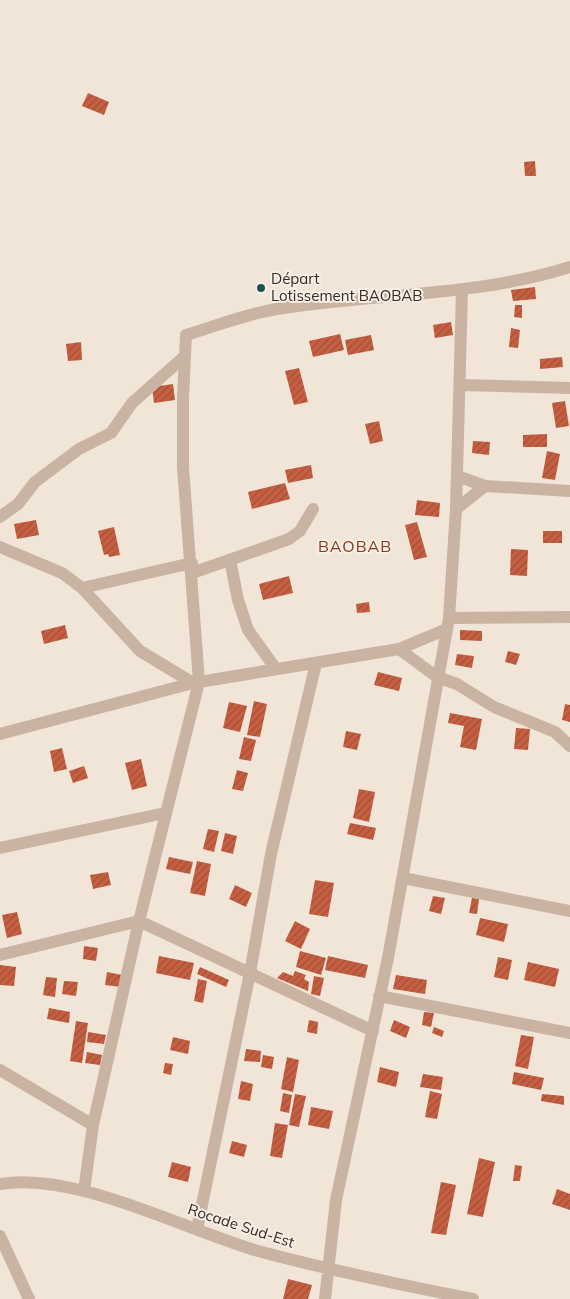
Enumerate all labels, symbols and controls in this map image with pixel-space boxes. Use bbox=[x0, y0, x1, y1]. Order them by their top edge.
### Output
place label: Départ Lotissement BAOBAB bbox=[271, 269, 423, 305]
marker: Départ Lotissement BAOBAB bbox=[255, 282, 267, 294]
district label: BAOBAB bbox=[318, 536, 392, 556]
street label: Rocade Sud-Est bbox=[185, 1199, 297, 1252]

